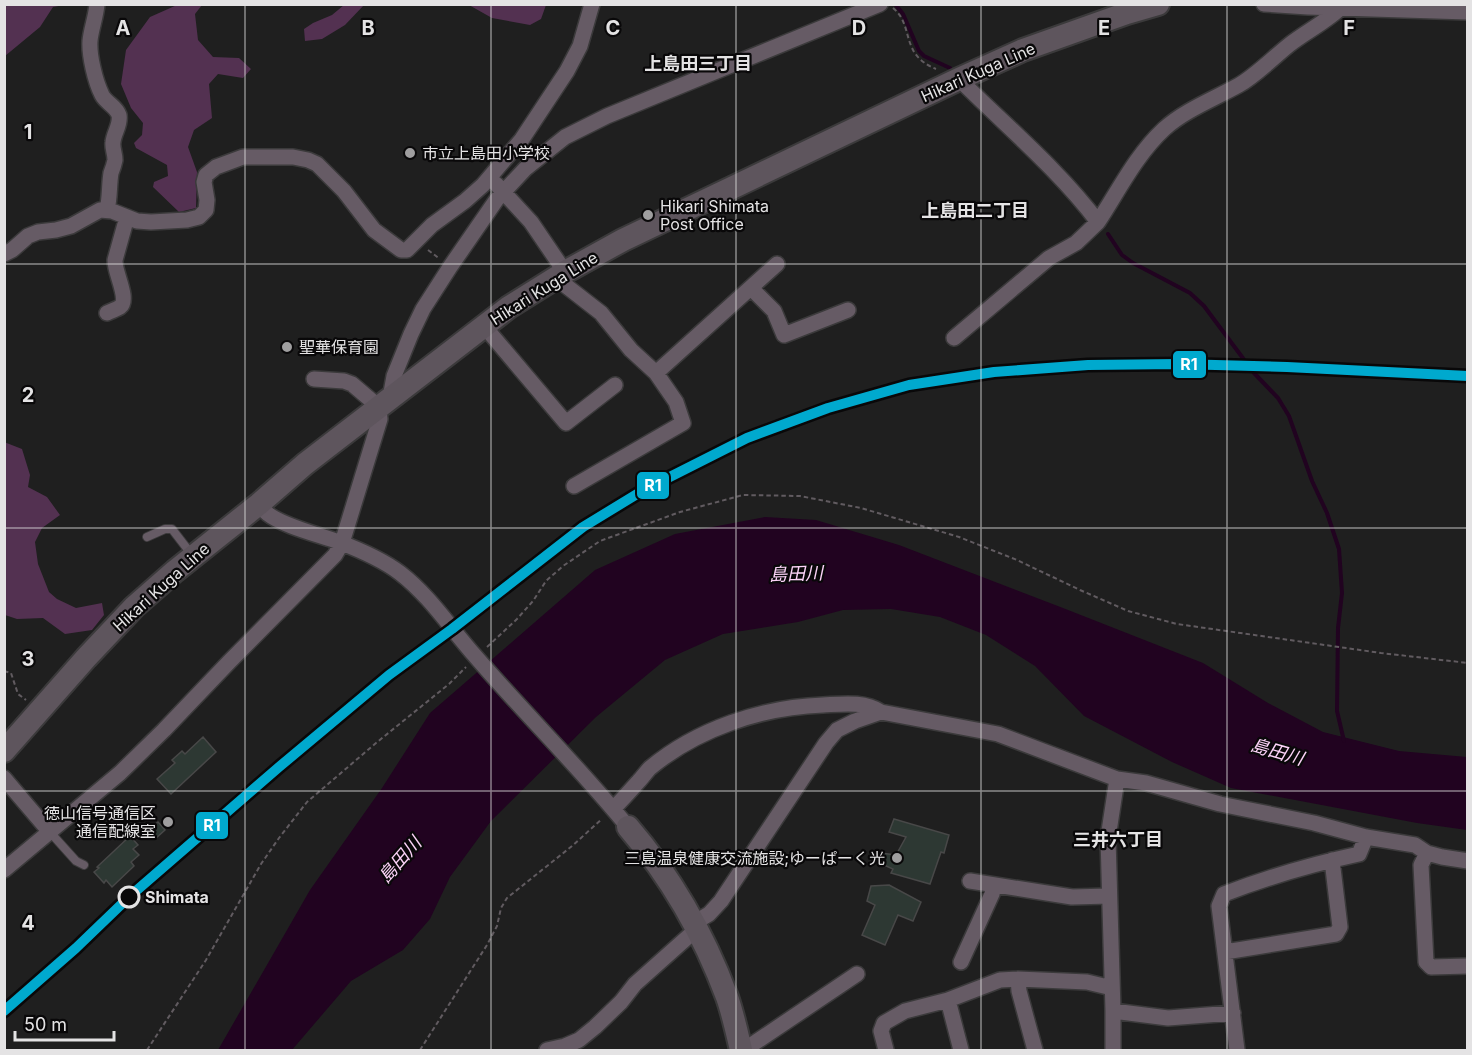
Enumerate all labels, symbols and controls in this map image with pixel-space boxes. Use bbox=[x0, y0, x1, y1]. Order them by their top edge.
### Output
text: A bbox=[116, 16, 131, 40]
text: B bbox=[361, 16, 375, 40]
text: C bbox=[606, 16, 620, 40]
text: D bbox=[852, 16, 866, 40]
text: E bbox=[1098, 16, 1110, 40]
text: F bbox=[1343, 16, 1355, 40]
street label: Hikari Kuga Line bbox=[918, 38, 1038, 106]
district label: 上島田三丁目 bbox=[644, 53, 752, 74]
text: 1 bbox=[24, 120, 32, 144]
place label: 市立上島田小学校 bbox=[422, 143, 550, 163]
marker: 市立上島田小学校 bbox=[403, 146, 417, 160]
place label: Hikari Shimata Post Office bbox=[660, 196, 769, 234]
district label: 上島田二丁目 bbox=[921, 200, 1029, 221]
marker: Hikari Shimata Post Office bbox=[641, 208, 655, 222]
street label: Hikari Kuga Line bbox=[487, 247, 601, 329]
place label: 聖華保育園 bbox=[299, 337, 379, 357]
marker: 聖華保育園 bbox=[280, 340, 294, 354]
line badge: R1 bbox=[1172, 350, 1207, 379]
text: R1 bbox=[1180, 354, 1198, 374]
text: 2 bbox=[22, 383, 34, 407]
line badge: R1 bbox=[636, 471, 670, 500]
text: R1 bbox=[644, 475, 662, 495]
street label: Hikari Kuga Line bbox=[109, 538, 213, 636]
water label: 島田川 bbox=[769, 562, 825, 585]
text: 3 bbox=[22, 647, 34, 671]
water label: 島田川 bbox=[1248, 734, 1308, 770]
place label: 徳山信号通信区 通信配線室 bbox=[44, 803, 156, 841]
line badge: R1 bbox=[195, 811, 229, 840]
marker: 徳山信号通信区 通信配線室 bbox=[161, 815, 175, 829]
text: R1 bbox=[203, 815, 221, 835]
district label: 三井六丁目 bbox=[1073, 829, 1163, 850]
water label: 島田川 bbox=[374, 831, 427, 887]
place label: 三島温泉健康交流施設;ゆーぱーく光 bbox=[624, 848, 885, 868]
marker: 三島温泉健康交流施設;ゆーぱーく光 bbox=[890, 851, 904, 865]
marker: Shimata bbox=[118, 886, 140, 908]
place label: Shimata bbox=[145, 887, 209, 907]
text: 4 bbox=[21, 911, 35, 935]
scale bar bbox=[15, 1004, 114, 1042]
text: 50 m bbox=[24, 1014, 67, 1035]

